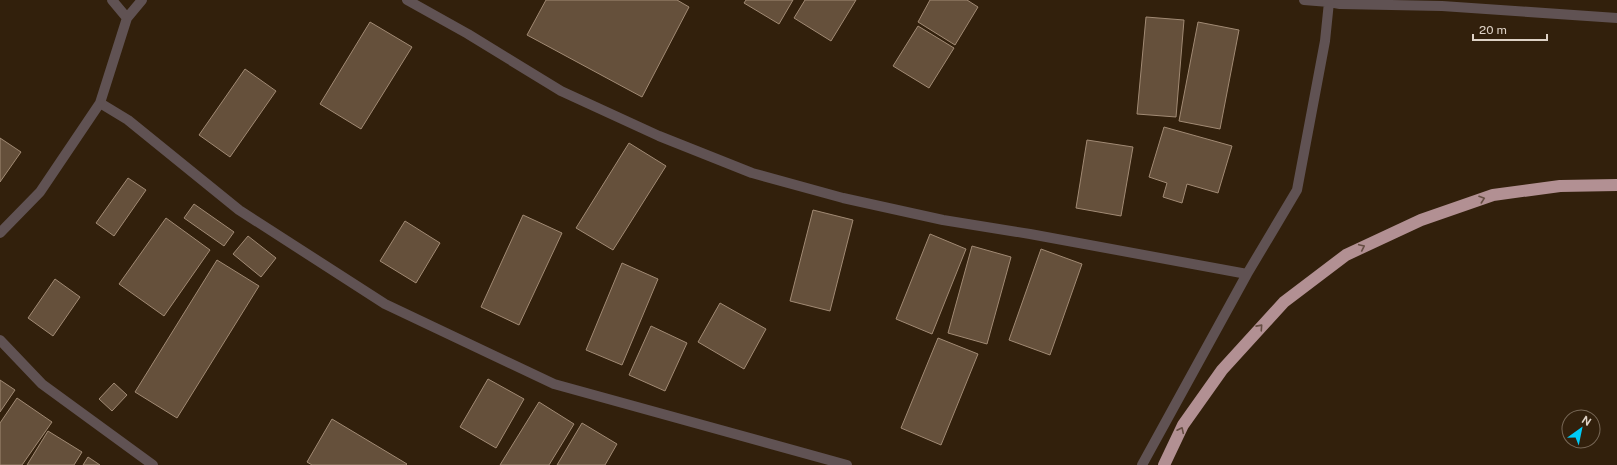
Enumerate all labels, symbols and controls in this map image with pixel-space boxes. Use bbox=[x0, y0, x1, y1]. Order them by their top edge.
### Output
scale bar bbox=[1473, 16, 1547, 42]
text: 20 m bbox=[1479, 23, 1507, 37]
one-way arrow bbox=[1478, 195, 1485, 204]
one-way arrow bbox=[1358, 244, 1365, 252]
one-way arrow bbox=[1256, 325, 1263, 332]
north arrow bbox=[1561, 409, 1601, 449]
text: N bbox=[1580, 413, 1593, 428]
one-way arrow bbox=[1176, 426, 1184, 434]

